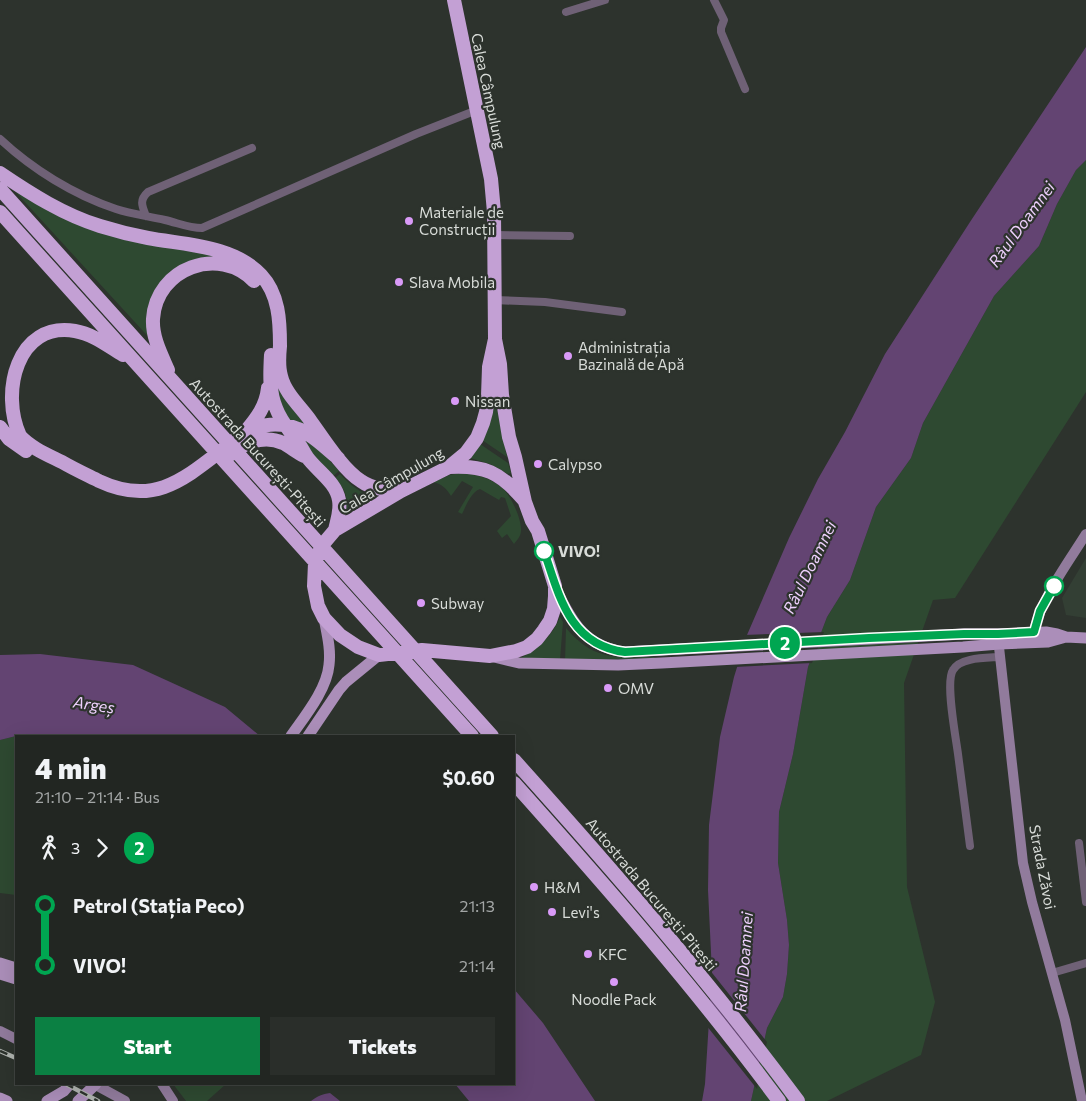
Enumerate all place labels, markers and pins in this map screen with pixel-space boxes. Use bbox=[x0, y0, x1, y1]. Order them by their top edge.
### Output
place label: Materiale de Construcții bbox=[419, 203, 504, 240]
marker: Materiale de Construcții bbox=[403, 215, 415, 227]
place label: Slava Mobila bbox=[409, 273, 495, 291]
marker: Slava Mobila bbox=[393, 276, 405, 288]
place label: Administrația Bazinală de Apă bbox=[578, 338, 684, 373]
marker: Administrația Bazinală de Apă bbox=[562, 350, 574, 362]
place label: Nissan bbox=[465, 392, 510, 410]
marker: Nissan bbox=[449, 395, 461, 407]
place label: Calypso bbox=[548, 455, 602, 473]
marker: Calypso bbox=[532, 458, 544, 470]
marker: VIVO! bbox=[534, 541, 554, 561]
place label: VIVO! bbox=[558, 542, 600, 560]
unlabelled marker bbox=[1044, 576, 1064, 596]
place label: Subway bbox=[431, 594, 484, 612]
marker: Subway bbox=[415, 597, 427, 609]
place label: OMV bbox=[618, 679, 654, 697]
marker: OMV bbox=[602, 682, 614, 694]
place label: H&M bbox=[544, 878, 581, 896]
marker: H&M bbox=[528, 881, 540, 893]
place label: Levi's bbox=[562, 903, 600, 921]
marker: Levi's bbox=[546, 906, 558, 918]
place label: KFC bbox=[598, 945, 627, 963]
marker: KFC bbox=[582, 948, 594, 960]
marker: Noodle Pack bbox=[608, 976, 620, 988]
place label: Noodle Pack bbox=[571, 990, 657, 1008]

